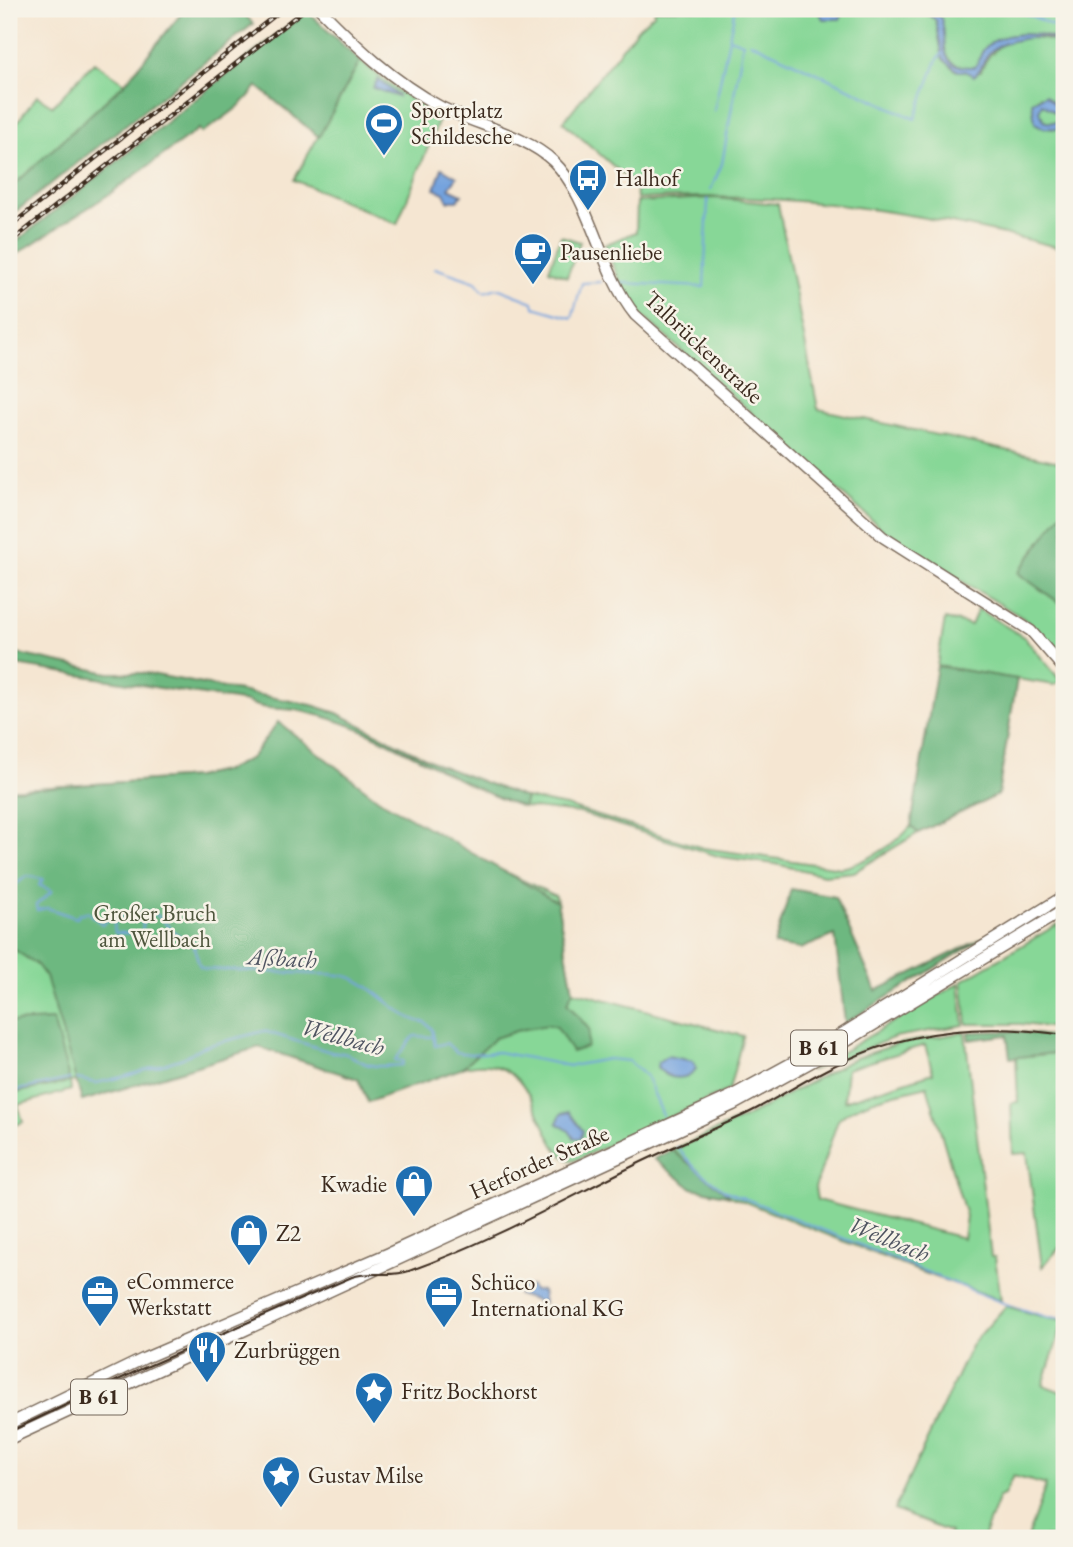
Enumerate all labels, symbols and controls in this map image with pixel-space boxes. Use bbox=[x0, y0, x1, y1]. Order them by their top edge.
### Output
place label: Sportplatz Schildesche bbox=[411, 95, 512, 151]
sports icon: Sportplatz Schildesche bbox=[363, 102, 405, 157]
bus stop icon: Halhof bbox=[567, 157, 609, 212]
place label: Halhof bbox=[615, 163, 682, 193]
cafe icon: Pausenliebe bbox=[512, 231, 554, 286]
place label: Pausenliebe bbox=[560, 237, 662, 267]
street label: Talbrückenstraße bbox=[638, 284, 770, 410]
park label: Großer Bruch am Wellbach bbox=[93, 898, 217, 954]
water label: Aßbach bbox=[244, 940, 318, 975]
water label: Wellbach bbox=[298, 1011, 388, 1063]
road number: B 61 bbox=[791, 1030, 847, 1066]
street label: Herforder Straße bbox=[465, 1118, 613, 1206]
shop icon: Kwadie bbox=[393, 1163, 435, 1218]
place label: Kwadie bbox=[321, 1169, 387, 1199]
water label: Wellbach bbox=[844, 1208, 935, 1269]
shop icon: Z2 bbox=[228, 1212, 270, 1267]
place label: Z2 bbox=[276, 1218, 301, 1248]
place label: eCommerce Werkstatt bbox=[127, 1266, 234, 1322]
place label: Schüco International KG bbox=[471, 1267, 624, 1323]
office icon: eCommerce Werkstatt bbox=[79, 1273, 121, 1328]
office icon: Schüco International KG bbox=[423, 1274, 465, 1329]
restaurant icon: Zurbrüggen bbox=[186, 1329, 228, 1384]
place label: Zurbrüggen bbox=[234, 1335, 340, 1365]
place icon: Fritz Bockhorst bbox=[353, 1370, 395, 1425]
place label: Fritz Bockhorst bbox=[401, 1376, 538, 1406]
road number: B 61 bbox=[71, 1380, 127, 1414]
place icon: Gustav Milse bbox=[260, 1454, 302, 1509]
place label: Gustav Milse bbox=[308, 1460, 423, 1490]

